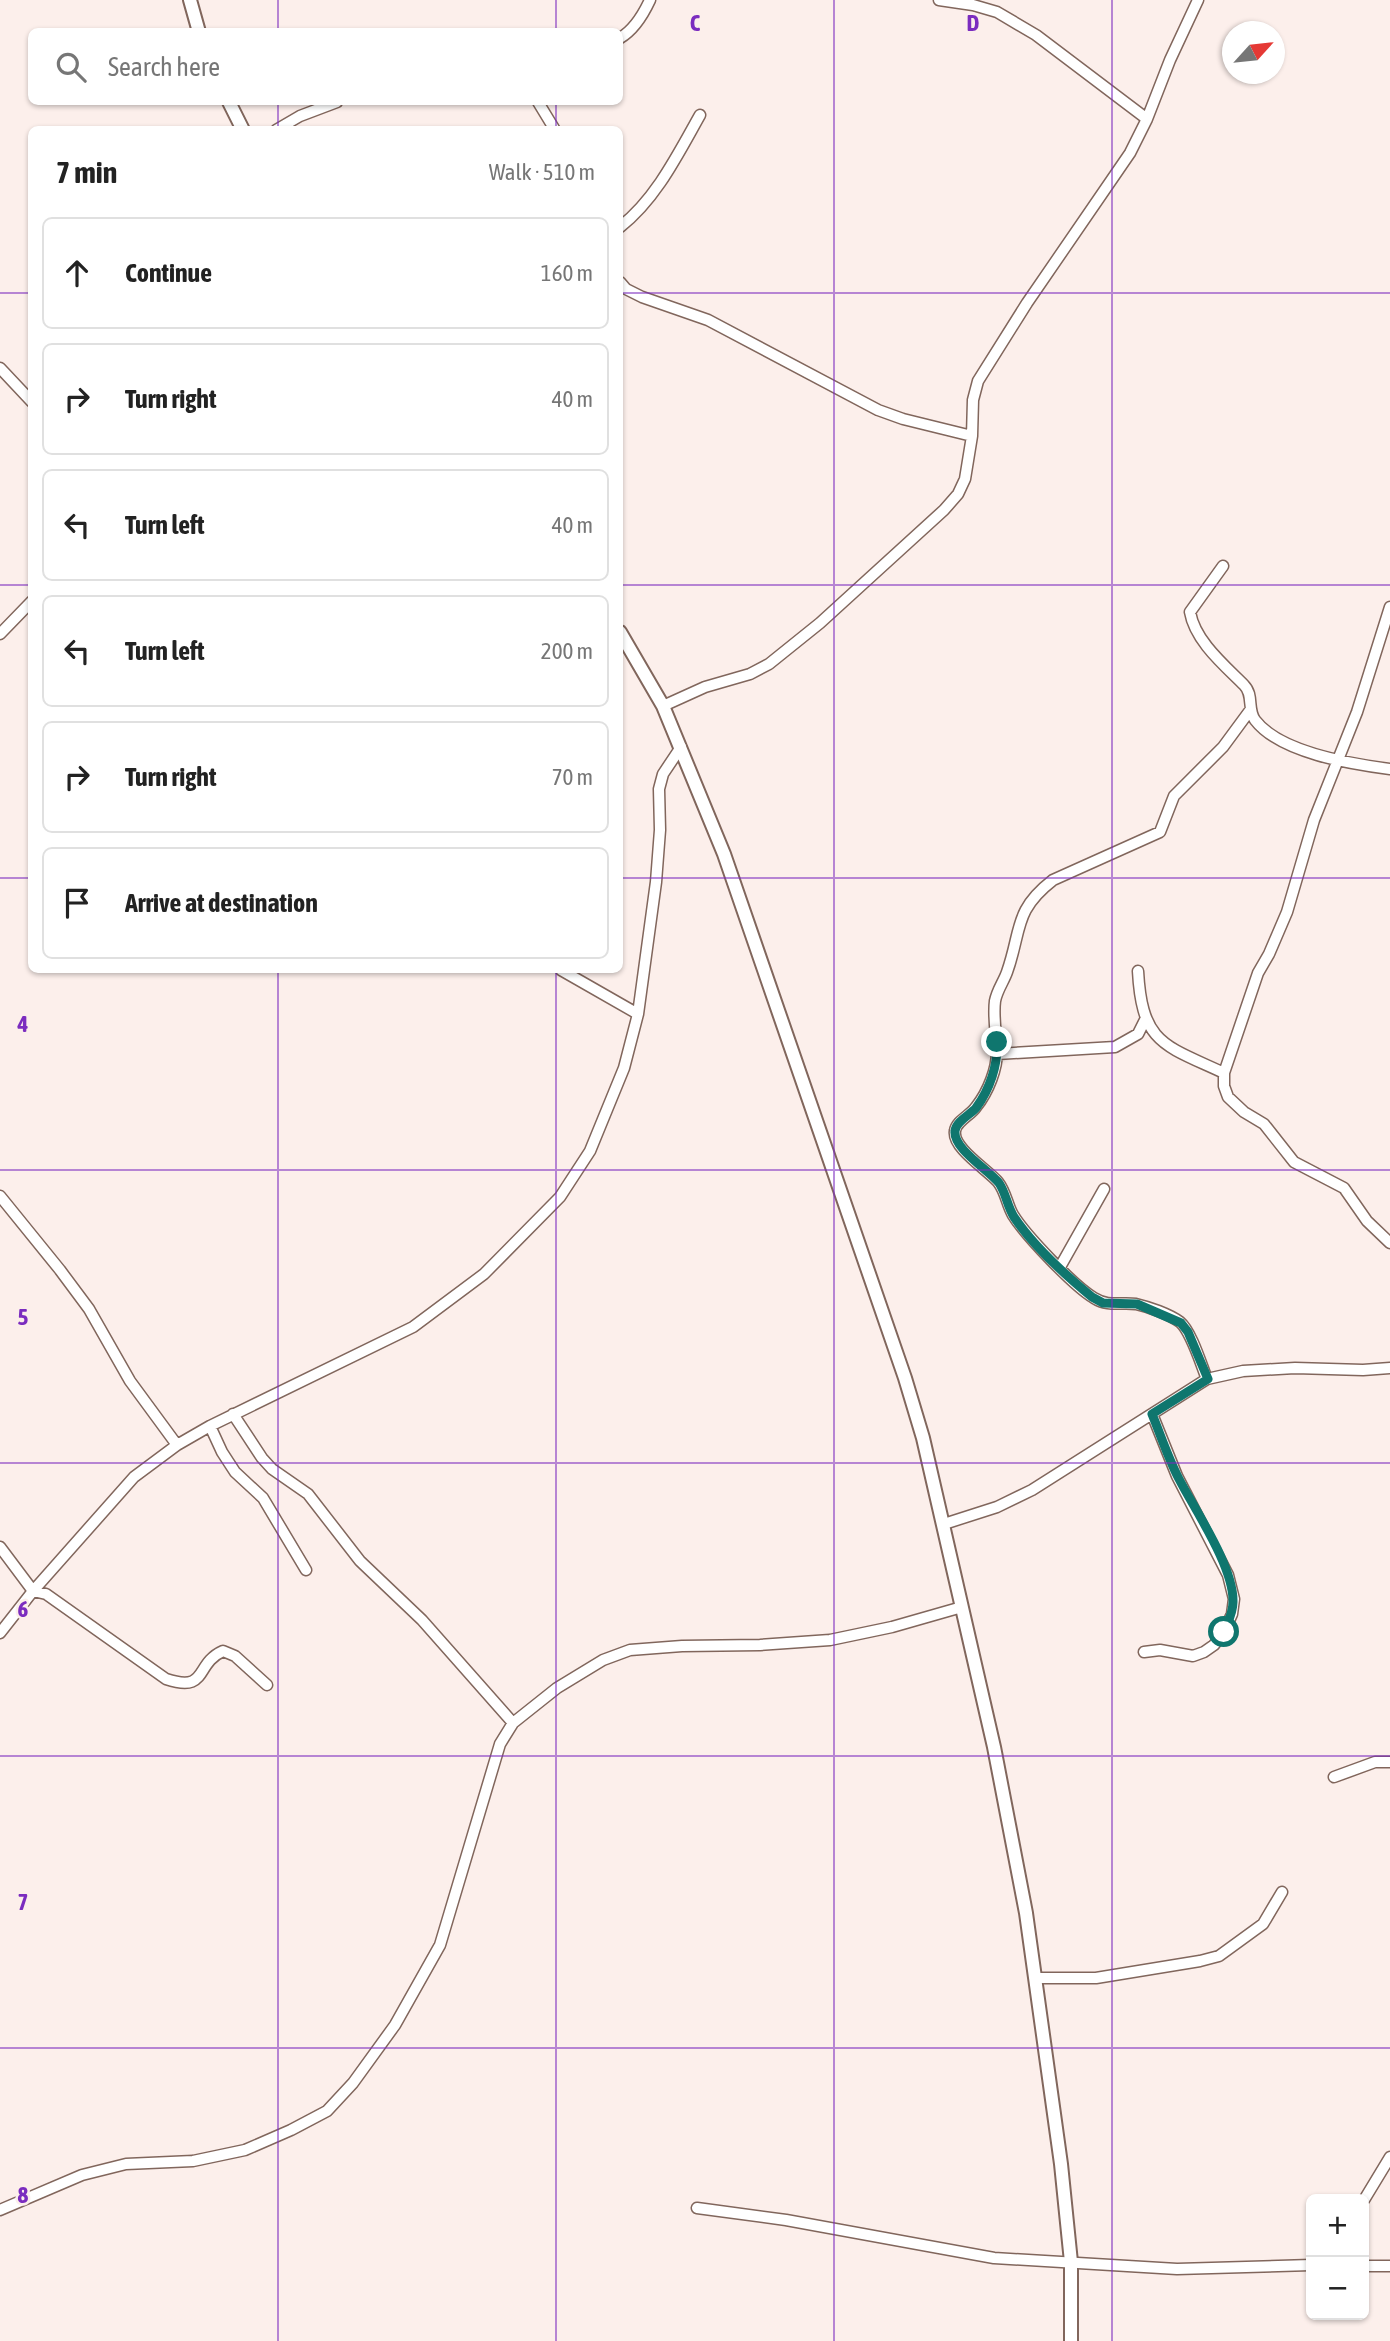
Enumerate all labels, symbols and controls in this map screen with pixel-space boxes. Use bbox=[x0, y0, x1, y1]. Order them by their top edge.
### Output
text: C bbox=[690, 10, 701, 36]
text: D bbox=[967, 10, 980, 36]
north arrow bbox=[1222, 21, 1285, 84]
search box bbox=[28, 28, 623, 105]
icon: search bbox=[52, 48, 90, 86]
text: Search here bbox=[108, 52, 220, 82]
text: 7 min bbox=[56, 155, 117, 189]
text: Walk · 510 m bbox=[489, 159, 595, 185]
icon: ahead bbox=[58, 254, 96, 292]
text: Continue bbox=[125, 258, 212, 288]
text: 160 m bbox=[541, 260, 593, 286]
icon: right bbox=[58, 380, 96, 418]
text: Turn right bbox=[125, 384, 216, 414]
text: 40 m bbox=[552, 386, 593, 412]
icon: left bbox=[58, 506, 96, 544]
text: Turn left bbox=[125, 510, 205, 540]
text: 40 m bbox=[552, 512, 593, 538]
icon: left bbox=[58, 632, 96, 670]
text: Turn left bbox=[125, 636, 205, 666]
text: 200 m bbox=[541, 638, 593, 664]
icon: right bbox=[58, 758, 96, 796]
text: Turn right bbox=[125, 762, 216, 792]
text: 70 m bbox=[552, 764, 593, 790]
icon: arrive bbox=[58, 884, 96, 922]
text: Arrive at destination bbox=[125, 888, 318, 918]
text: 4 bbox=[17, 1011, 29, 1037]
route end bbox=[981, 1026, 1012, 1057]
text: 5 bbox=[18, 1304, 29, 1330]
text: 6 bbox=[18, 1596, 29, 1622]
route start bbox=[1208, 1616, 1239, 1647]
text: 7 bbox=[18, 1889, 28, 1915]
text: 8 bbox=[18, 2182, 29, 2208]
map controls bbox=[1306, 2194, 1369, 2320]
button: + bbox=[1306, 2194, 1369, 2257]
button: − bbox=[1306, 2257, 1369, 2320]

